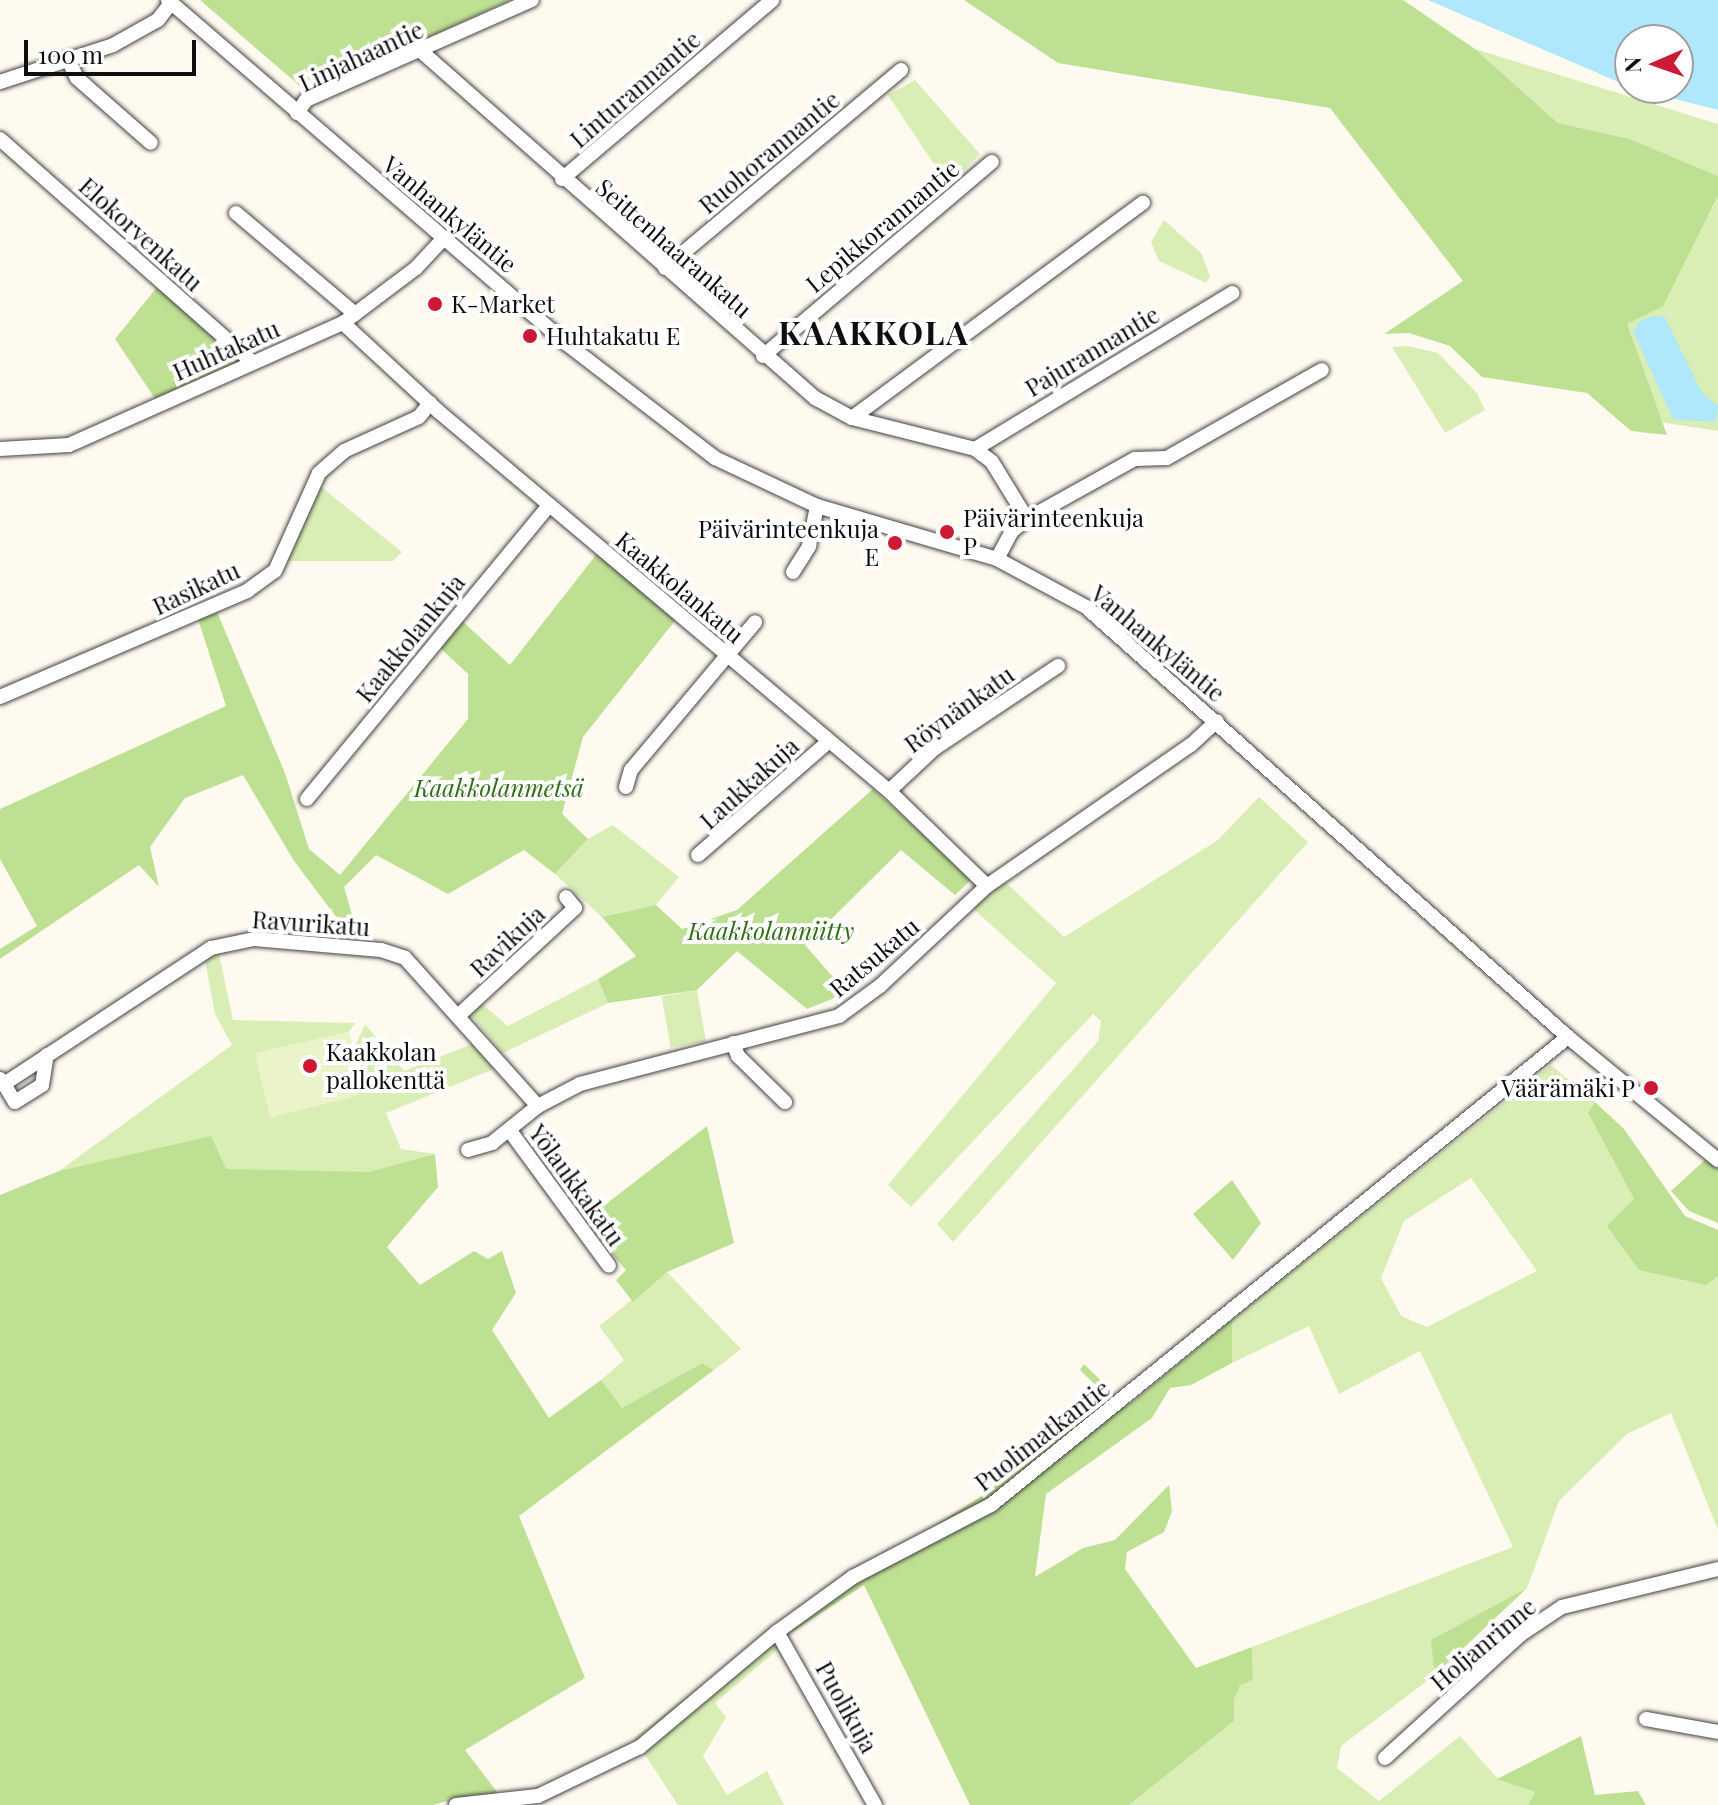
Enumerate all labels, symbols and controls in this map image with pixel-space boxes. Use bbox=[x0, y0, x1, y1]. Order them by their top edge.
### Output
street label: Linjahaantie bbox=[294, 15, 428, 97]
scale bar bbox=[28, 24, 200, 74]
north arrow bbox=[1614, 24, 1694, 104]
street label: Linturannantie bbox=[564, 25, 706, 153]
text: 100 m bbox=[38, 38, 103, 70]
text: N bbox=[1617, 56, 1647, 73]
street label: Ruohorannantie bbox=[693, 85, 845, 219]
street label: Vanhankyläntie bbox=[377, 150, 523, 278]
street label: Lepikkorannantie bbox=[800, 154, 964, 298]
street label: Elokorvenkatu bbox=[73, 171, 209, 297]
street label: Seittenhaarankatu bbox=[590, 173, 758, 323]
place label: K-Market bbox=[451, 290, 555, 318]
marker: K-Market bbox=[426, 295, 444, 313]
street label: Pajurannantie bbox=[1020, 300, 1164, 402]
district label: KAAKKOLA bbox=[778, 313, 970, 351]
street label: Huhtakatu bbox=[168, 314, 284, 386]
place label: Huhtakatu E bbox=[546, 322, 680, 350]
marker: Huhtakatu E bbox=[521, 327, 539, 345]
place label: Päivärinteenkuja P bbox=[963, 504, 1144, 560]
place label: Päivärinteenkuja E bbox=[698, 515, 879, 571]
marker: Päivärinteenkuja P bbox=[938, 523, 956, 541]
street label: Kaakkolankatu bbox=[610, 525, 750, 649]
marker: Päivärinteenkuja E bbox=[886, 534, 904, 552]
street label: Rasikatu bbox=[148, 555, 244, 621]
street label: Kaakkolankuja bbox=[350, 568, 470, 708]
street label: Vanhankyläntie bbox=[1085, 579, 1231, 707]
street label: Röynänkatu bbox=[899, 660, 1019, 758]
street label: Laukkakuja bbox=[694, 731, 804, 835]
park label: Kaakkolanmetsä bbox=[414, 774, 584, 802]
street label: Ravikuja bbox=[464, 899, 550, 983]
street label: Ravurikatu bbox=[251, 905, 371, 941]
street label: Ratsukatu bbox=[823, 911, 925, 1003]
park label: Kaakkolanniitty bbox=[688, 917, 854, 945]
place label: Kaakkolan pallokenttä bbox=[326, 1038, 445, 1094]
marker: Kaakkolan pallokenttä bbox=[301, 1057, 319, 1075]
place label: Väärämäki P bbox=[1501, 1074, 1635, 1102]
marker: Väärämäki P bbox=[1642, 1079, 1660, 1097]
street label: Yölaukkakatu bbox=[523, 1119, 631, 1251]
street label: Puolimatkantie bbox=[969, 1373, 1115, 1497]
street label: Holjanrinne bbox=[1424, 1592, 1542, 1696]
street label: Puolikuja bbox=[810, 1656, 884, 1758]

